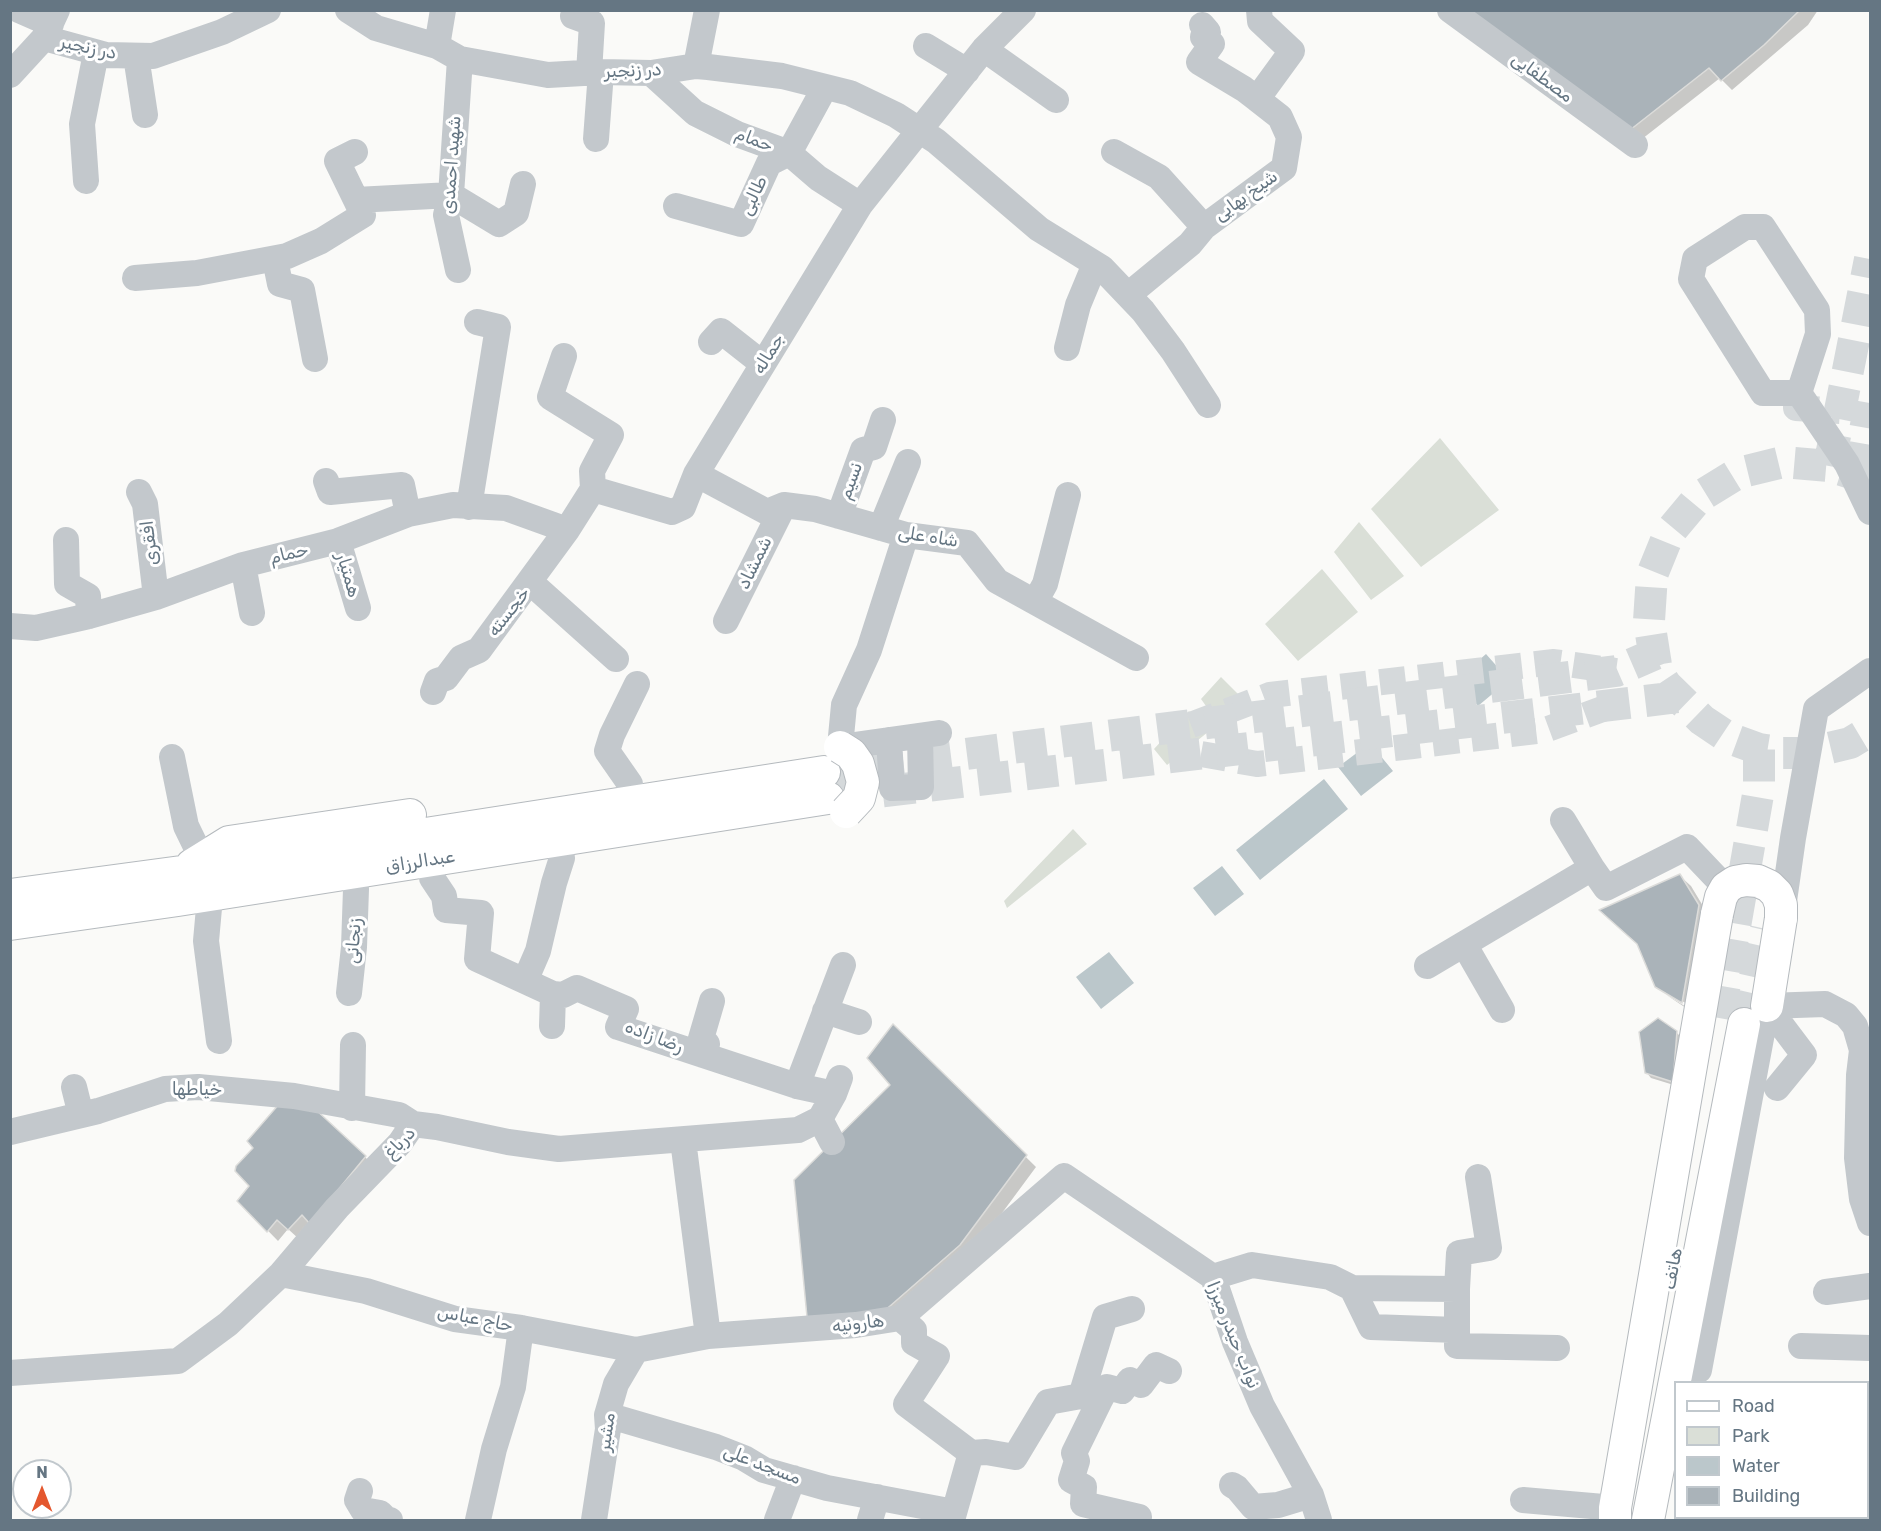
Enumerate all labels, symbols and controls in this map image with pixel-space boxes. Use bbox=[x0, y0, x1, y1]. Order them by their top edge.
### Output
street label: در زنجیر bbox=[58, 31, 118, 65]
street label: مصطفایی bbox=[1507, 48, 1577, 108]
street label: در زنجیر bbox=[604, 59, 662, 83]
street label: شهید احمدی bbox=[438, 115, 466, 215]
street label: حمام bbox=[732, 123, 776, 157]
street label: شیخ بهایی bbox=[1210, 166, 1282, 226]
street label: طالبی bbox=[736, 173, 772, 219]
street label: جماله bbox=[749, 330, 789, 378]
street label: نسیم bbox=[834, 459, 868, 503]
street label: افقری bbox=[137, 519, 163, 567]
street label: شاه علی bbox=[896, 522, 960, 552]
street label: شمشاد bbox=[733, 533, 777, 593]
street label: حمام bbox=[268, 539, 310, 569]
street label: همتیار bbox=[331, 550, 365, 600]
street label: خجسته bbox=[483, 583, 535, 641]
street label: عبدالرزاق bbox=[384, 846, 456, 878]
street label: زنجانی bbox=[342, 917, 366, 965]
street label: رضا زاده bbox=[622, 1016, 686, 1058]
street label: خیاطها bbox=[172, 1079, 222, 1101]
street label: درباغ bbox=[380, 1123, 420, 1163]
street label: هاتف bbox=[1659, 1247, 1687, 1291]
street label: نواب حیدر میرزا bbox=[1202, 1278, 1264, 1392]
street label: حاج عباس bbox=[435, 1301, 515, 1337]
street label: هارونیه bbox=[831, 1310, 885, 1338]
legend bbox=[1674, 1381, 1869, 1519]
text: Road bbox=[1732, 1395, 1775, 1417]
street label: مشیر bbox=[594, 1411, 620, 1453]
text: Park bbox=[1732, 1425, 1769, 1447]
street label: مسجد علی bbox=[720, 1440, 804, 1490]
text: Water bbox=[1732, 1455, 1780, 1477]
north arrow bbox=[12, 1459, 72, 1519]
text: N bbox=[36, 1463, 48, 1482]
text: Building bbox=[1732, 1485, 1800, 1507]

